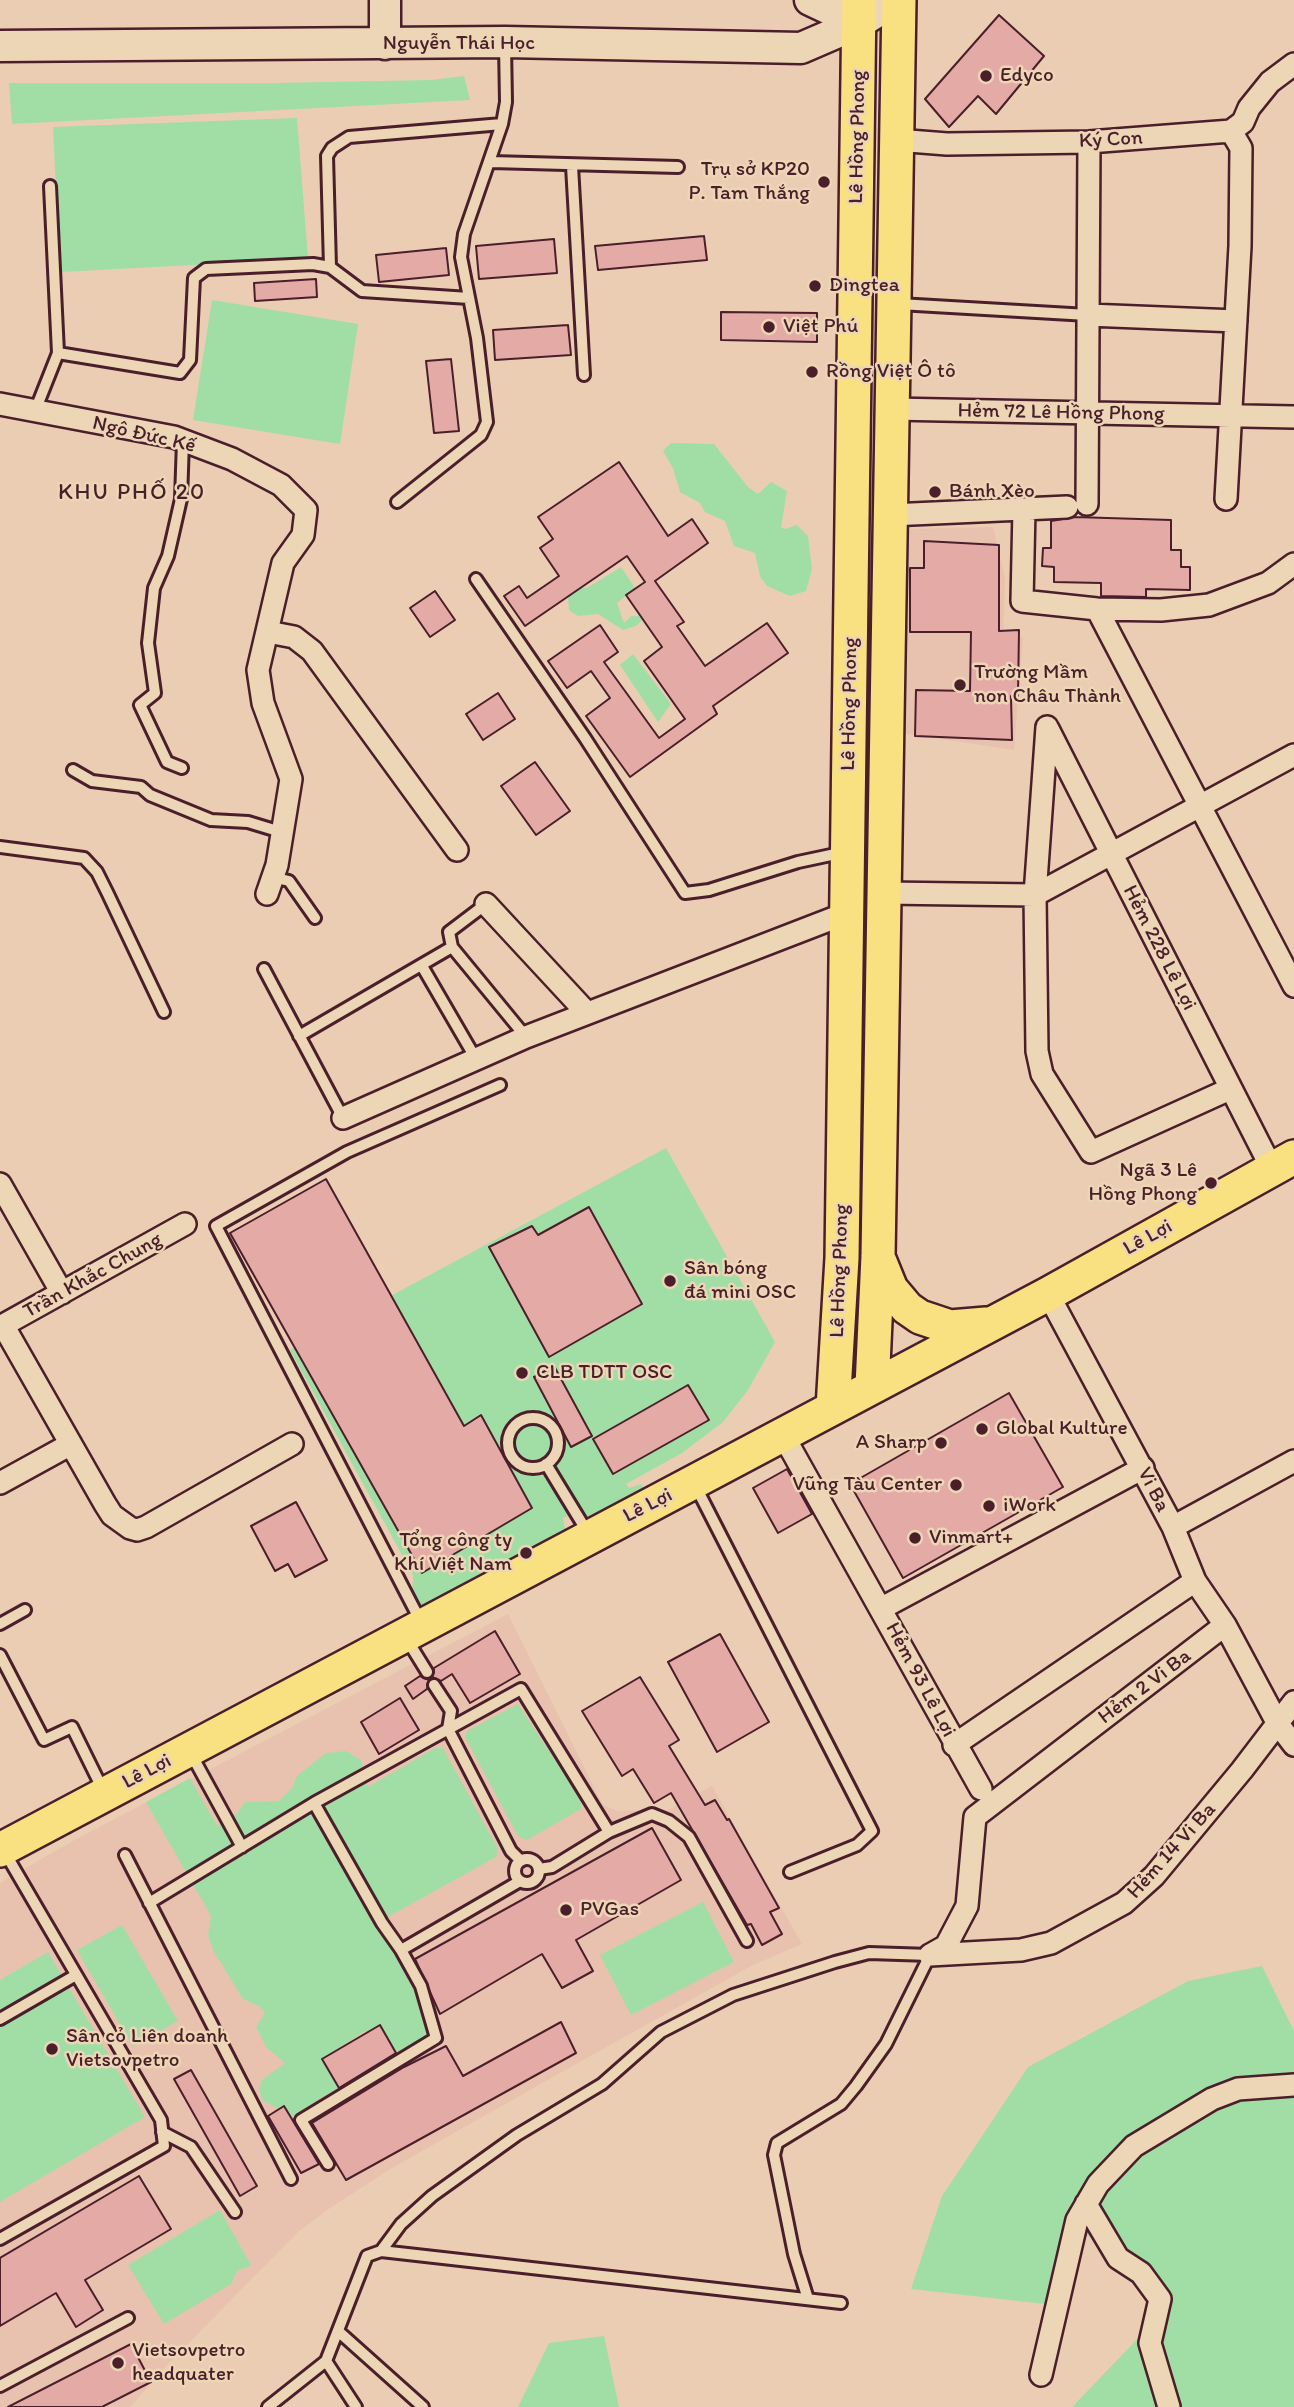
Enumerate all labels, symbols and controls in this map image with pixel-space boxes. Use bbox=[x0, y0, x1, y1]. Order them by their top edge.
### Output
street label: Nguyễn Thái Học bbox=[383, 31, 535, 57]
place label: Edyco bbox=[1000, 63, 1054, 89]
marker: Edyco bbox=[978, 68, 994, 84]
street label: Lê Hồng Phong bbox=[844, 70, 872, 204]
street label: Ký Con bbox=[1078, 126, 1144, 154]
place label: Trụ sở KP20 P. Tam Thắng bbox=[689, 157, 810, 207]
marker: Trụ sở KP20 P. Tam Thắng bbox=[816, 174, 832, 190]
place label: Dingtea bbox=[829, 273, 900, 299]
marker: Dingtea bbox=[807, 278, 823, 294]
place label: Việt Phú bbox=[783, 314, 858, 340]
marker: Việt Phú bbox=[761, 319, 777, 335]
place label: Rồng Việt Ô tô bbox=[826, 359, 956, 385]
marker: Rồng Việt Ô tô bbox=[804, 364, 820, 380]
street label: Hẻm 72 Lê Hồng Phong bbox=[957, 399, 1165, 427]
street label: Ngô Đức Kế bbox=[90, 411, 198, 459]
district label: KHU PHỐ 20 bbox=[59, 479, 205, 507]
place label: Bánh Xèo bbox=[949, 479, 1035, 505]
marker: Bánh Xèo bbox=[927, 484, 943, 500]
street label: Lê Hồng Phong bbox=[836, 637, 864, 771]
place label: Trường Mầm non Châu Thành bbox=[974, 660, 1121, 710]
marker: Trường Mầm non Châu Thành bbox=[952, 677, 968, 693]
street label: Hẻm 228 Lê Lợi bbox=[1117, 881, 1201, 1015]
place label: Ngã 3 Lê Hồng Phong bbox=[1088, 1158, 1197, 1208]
marker: Ngã 3 Lê Hồng Phong bbox=[1203, 1175, 1219, 1191]
street label: Lê Hồng Phong bbox=[825, 1204, 855, 1338]
street label: Lê Lợi bbox=[1119, 1214, 1177, 1262]
street label: Trần Khắc Chung bbox=[19, 1227, 167, 1325]
place label: Sân bóng đá mini OSC bbox=[684, 1256, 796, 1306]
marker: Sân bóng đá mini OSC bbox=[662, 1273, 678, 1289]
place label: CLB TDTT OSC bbox=[536, 1360, 672, 1386]
marker: CLB TDTT OSC bbox=[514, 1365, 530, 1381]
place label: Global Kulture bbox=[996, 1416, 1128, 1442]
marker: Global Kulture bbox=[974, 1421, 990, 1437]
place label: A Sharp bbox=[856, 1430, 927, 1456]
marker: A Sharp bbox=[933, 1435, 949, 1451]
street label: Vi Ba bbox=[1131, 1463, 1175, 1517]
place label: Vũng Tàu Center bbox=[792, 1472, 942, 1498]
marker: Vũng Tàu Center bbox=[948, 1477, 964, 1493]
street label: Lê Lợi bbox=[619, 1483, 677, 1529]
place label: iWork bbox=[1003, 1493, 1056, 1519]
marker: iWork bbox=[981, 1498, 997, 1514]
place label: Vinmart+ bbox=[929, 1525, 1013, 1551]
place label: Tổng công ty Khí Việt Nam bbox=[394, 1528, 512, 1578]
marker: Vinmart+ bbox=[907, 1530, 923, 1546]
marker: Tổng công ty Khí Việt Nam bbox=[518, 1545, 534, 1561]
street label: Hẻm 93 Lê Lợi bbox=[879, 1618, 961, 1742]
street label: Hẻm 2 Vi Ba bbox=[1094, 1644, 1196, 1730]
street label: Lê Lợi bbox=[118, 1749, 176, 1795]
street label: Hẻm 14 Vi Ba bbox=[1122, 1798, 1222, 1904]
place label: PVGas bbox=[580, 1897, 639, 1923]
marker: PVGas bbox=[558, 1902, 574, 1918]
place label: Sân cỏ Liên doanh Vietsovpetro bbox=[66, 2024, 228, 2074]
marker: Sân cỏ Liên doanh Vietsovpetro bbox=[44, 2041, 60, 2057]
place label: Vietsovpetro headquater bbox=[132, 2338, 245, 2388]
marker: Vietsovpetro headquater bbox=[110, 2355, 126, 2371]

